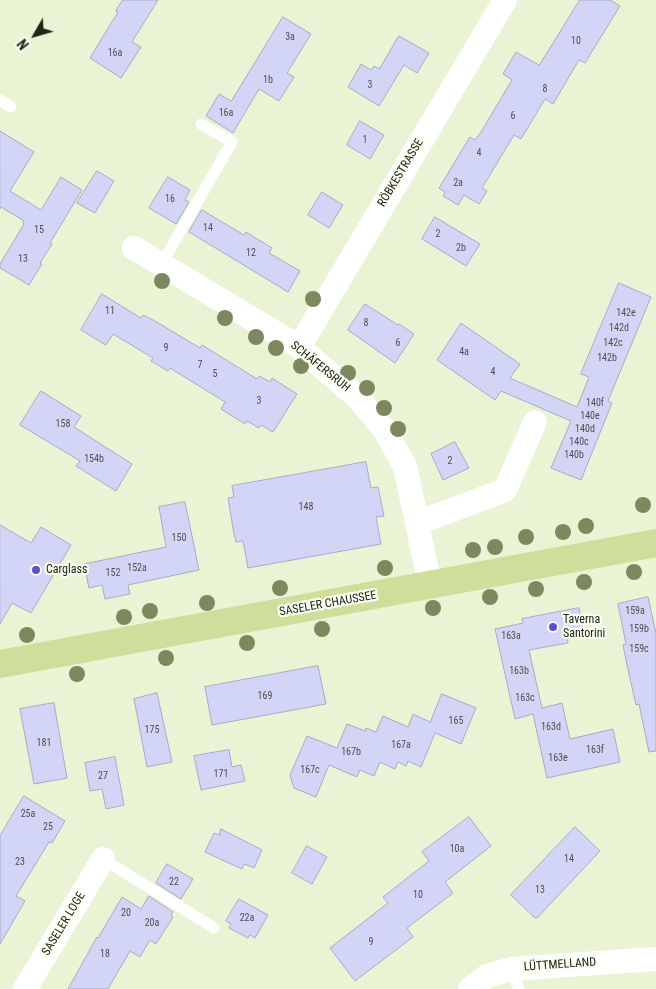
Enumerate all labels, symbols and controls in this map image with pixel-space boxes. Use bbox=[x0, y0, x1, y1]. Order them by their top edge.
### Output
north arrow bbox=[10, 10, 60, 60]
house number: 3a bbox=[285, 31, 295, 43]
house number: 10 bbox=[571, 35, 581, 47]
text: N bbox=[14, 36, 32, 53]
house number: 16a bbox=[108, 47, 122, 59]
house number: 1b bbox=[263, 74, 273, 86]
house number: 3 bbox=[368, 79, 372, 91]
house number: 8 bbox=[543, 83, 547, 95]
house number: 16a bbox=[219, 107, 233, 119]
house number: 6 bbox=[511, 110, 515, 122]
house number: 1 bbox=[363, 134, 367, 146]
street label: RÖBKESTRASSE bbox=[375, 136, 427, 210]
house number: 4 bbox=[477, 147, 481, 159]
house number: 2a bbox=[453, 177, 463, 189]
house number: 16 bbox=[165, 193, 175, 205]
house number: 14 bbox=[203, 222, 213, 234]
house number: 15 bbox=[34, 224, 44, 236]
house number: 2 bbox=[436, 228, 440, 240]
house number: 2b bbox=[456, 242, 466, 254]
house number: 12 bbox=[246, 247, 256, 259]
house number: 13 bbox=[18, 253, 28, 265]
house number: 11 bbox=[105, 305, 115, 317]
house number: 142e bbox=[616, 307, 636, 319]
house number: 8 bbox=[364, 317, 368, 329]
house number: 142d bbox=[609, 322, 629, 334]
house number: 6 bbox=[396, 337, 400, 349]
house number: 142c bbox=[603, 337, 623, 349]
street label: SCHÄFERSRUH bbox=[287, 339, 353, 395]
house number: 9 bbox=[164, 342, 168, 354]
house number: 4a bbox=[459, 346, 469, 358]
house number: 142b bbox=[597, 352, 617, 364]
house number: 7 bbox=[198, 359, 202, 371]
house number: 4 bbox=[491, 366, 495, 378]
house number: 5 bbox=[213, 368, 217, 380]
house number: 3 bbox=[257, 395, 261, 407]
house number: 140f bbox=[586, 397, 604, 409]
house number: 140e bbox=[580, 410, 600, 422]
house number: 158 bbox=[56, 418, 70, 430]
house number: 140d bbox=[575, 423, 595, 435]
house number: 140c bbox=[569, 436, 589, 448]
house number: 140b bbox=[564, 449, 584, 461]
house number: 154b bbox=[84, 453, 104, 465]
house number: 2 bbox=[448, 455, 452, 467]
house number: 148 bbox=[299, 501, 313, 513]
house number: 150 bbox=[172, 532, 186, 544]
house number: 152a bbox=[127, 562, 147, 574]
place label: Carglass bbox=[46, 563, 87, 577]
marker: Carglass bbox=[30, 564, 42, 576]
house number: 152 bbox=[106, 567, 120, 579]
street label: SASELER CHAUSSEE bbox=[278, 588, 378, 620]
house number: 159a bbox=[625, 605, 645, 617]
place label: Taverna Santorini bbox=[563, 613, 605, 641]
marker: Taverna Santorini bbox=[547, 621, 559, 633]
house number: 159b bbox=[629, 623, 649, 635]
house number: 163a bbox=[501, 630, 521, 642]
house number: 159c bbox=[629, 643, 649, 655]
house number: 163b bbox=[509, 665, 529, 677]
house number: 169 bbox=[258, 690, 272, 702]
house number: 163c bbox=[515, 692, 535, 704]
house number: 165 bbox=[449, 715, 463, 727]
house number: 163d bbox=[541, 721, 561, 733]
house number: 175 bbox=[145, 724, 159, 736]
house number: 181 bbox=[37, 737, 51, 749]
house number: 167a bbox=[391, 739, 411, 751]
house number: 163f bbox=[586, 744, 604, 756]
house number: 167b bbox=[341, 746, 361, 758]
house number: 163e bbox=[548, 752, 568, 764]
house number: 167c bbox=[300, 764, 320, 776]
house number: 171 bbox=[214, 768, 228, 780]
house number: 27 bbox=[98, 770, 108, 782]
house number: 25a bbox=[21, 808, 35, 820]
house number: 25 bbox=[43, 821, 53, 833]
house number: 10a bbox=[450, 843, 464, 855]
house number: 14 bbox=[564, 853, 574, 865]
house number: 23 bbox=[15, 856, 25, 868]
house number: 22 bbox=[169, 876, 179, 888]
house number: 13 bbox=[535, 884, 545, 896]
house number: 10 bbox=[413, 889, 423, 901]
street label: SASELER LOGE bbox=[39, 890, 89, 958]
house number: 20 bbox=[121, 907, 131, 919]
house number: 22a bbox=[240, 912, 254, 924]
house number: 20a bbox=[145, 917, 159, 929]
house number: 9 bbox=[369, 936, 373, 948]
house number: 18 bbox=[100, 948, 110, 960]
street label: LÜTTMELLAND bbox=[523, 955, 597, 975]

